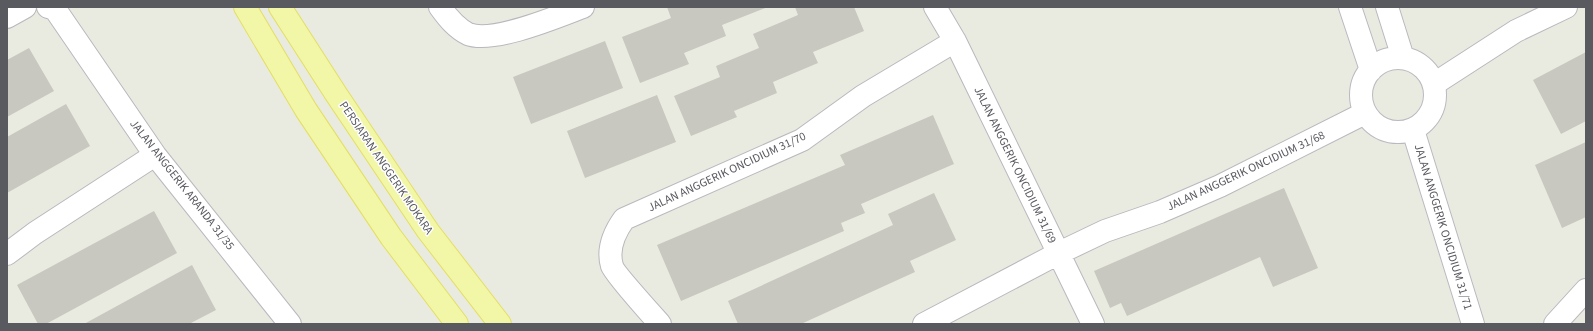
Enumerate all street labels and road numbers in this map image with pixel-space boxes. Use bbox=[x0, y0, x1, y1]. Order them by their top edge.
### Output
street label: JALAN ANGGERIK ONCIDIUM 31/69 bbox=[969, 84, 1061, 246]
street label: PERSIARAN ANGGERIK MOKARA bbox=[335, 98, 437, 238]
street label: JALAN ANGGERIK ARANDA 31/35 bbox=[126, 116, 238, 254]
street label: JALAN ANGGERIK ONCIDIUM 31/68 bbox=[1164, 127, 1328, 215]
street label: JALAN ANGGERIK ONCIDIUM 31/70 bbox=[645, 128, 809, 216]
street label: JALAN ANGGERIK ONCIDIUM 31/71 bbox=[1410, 142, 1476, 312]

